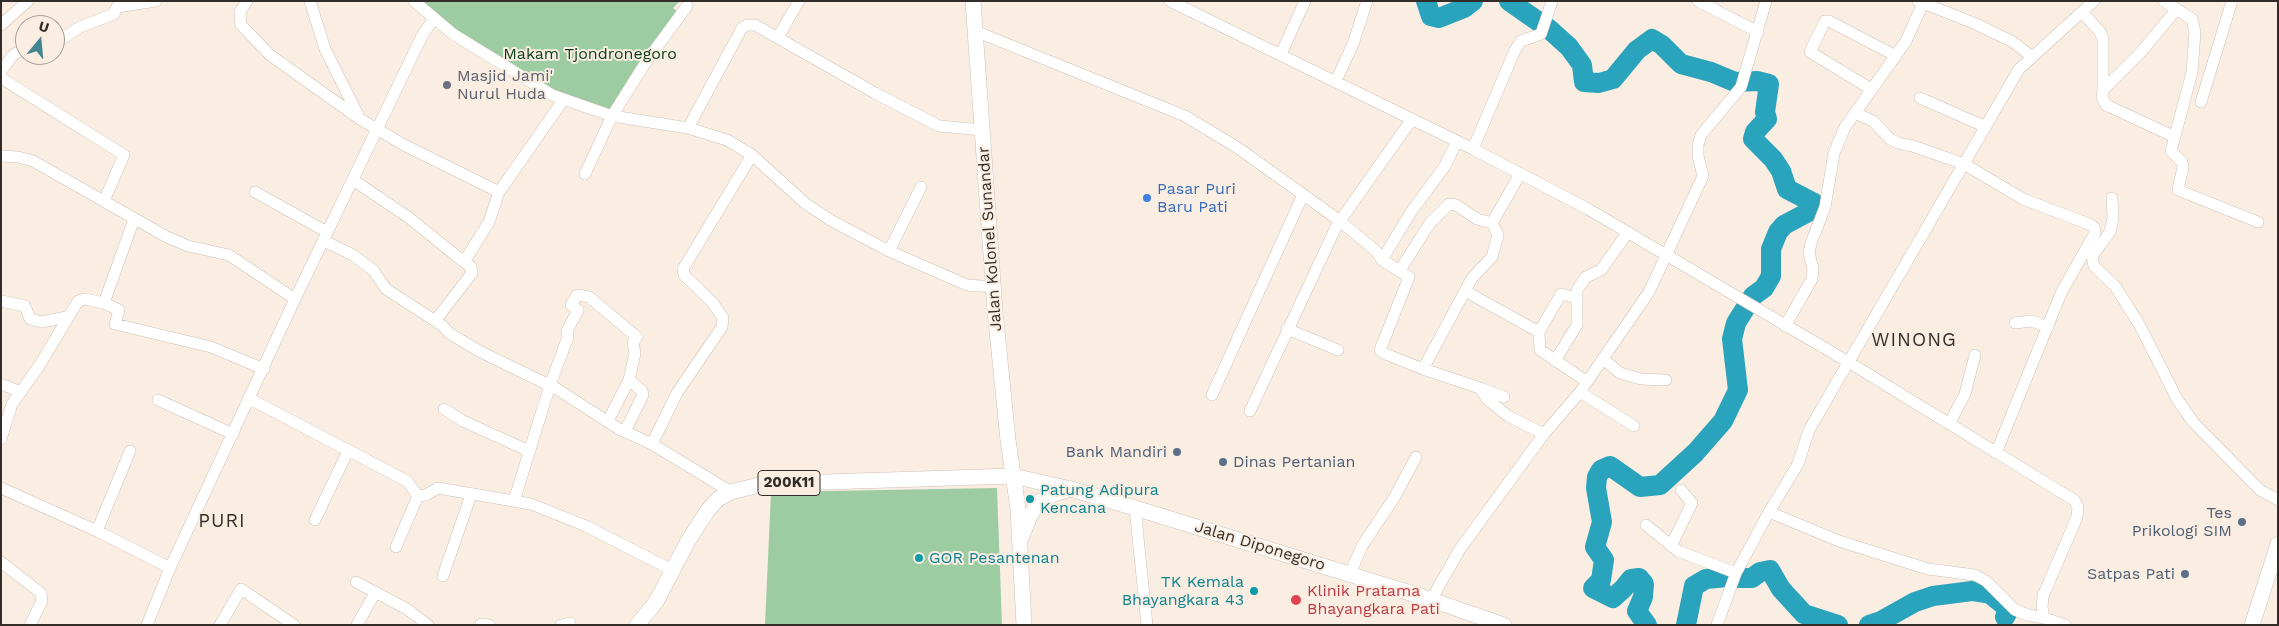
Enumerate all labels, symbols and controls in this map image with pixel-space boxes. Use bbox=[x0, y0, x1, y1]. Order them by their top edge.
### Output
north arrow bbox=[15, 15, 65, 65]
text: U bbox=[37, 18, 51, 36]
park label: Makam Tjondronegoro bbox=[503, 44, 677, 64]
place label: Masjid Jami' Nurul Huda bbox=[457, 66, 553, 104]
marker: Masjid Jami' Nurul Huda bbox=[441, 79, 453, 91]
street label: Jalan Kolonel Sunandar bbox=[974, 146, 1006, 332]
place label: Pasar Puri Baru Pati bbox=[1157, 179, 1236, 217]
marker: Pasar Puri Baru Pati bbox=[1141, 192, 1153, 204]
district label: WINONG bbox=[1870, 329, 1958, 351]
place label: Bank Mandiri bbox=[1065, 442, 1167, 462]
marker: Bank Mandiri bbox=[1171, 446, 1183, 458]
place label: Dinas Pertanian bbox=[1233, 452, 1355, 472]
marker: Dinas Pertanian bbox=[1217, 456, 1229, 468]
road number: 200K11 bbox=[758, 470, 820, 496]
place label: Patung Adipura Kencana bbox=[1040, 480, 1159, 518]
marker: Patung Adipura Kencana bbox=[1024, 493, 1036, 505]
place label: Tes Prikologi SIM bbox=[2132, 503, 2232, 541]
district label: PURI bbox=[198, 510, 246, 532]
marker: Tes Prikologi SIM bbox=[2236, 516, 2248, 528]
street label: Jalan Diponegoro bbox=[1192, 517, 1328, 575]
place label: GOR Pesantenan bbox=[929, 548, 1060, 568]
marker: GOR Pesantenan bbox=[913, 552, 925, 564]
place label: Satpas Pati bbox=[2087, 564, 2175, 584]
marker: Satpas Pati bbox=[2179, 568, 2191, 580]
place label: TK Kemala Bhayangkara 43 bbox=[1122, 572, 1244, 610]
place label: Klinik Pratama Bhayangkara Pati bbox=[1307, 581, 1440, 619]
marker: TK Kemala Bhayangkara 43 bbox=[1248, 585, 1260, 597]
marker: Klinik Pratama Bhayangkara Pati bbox=[1289, 593, 1303, 607]

